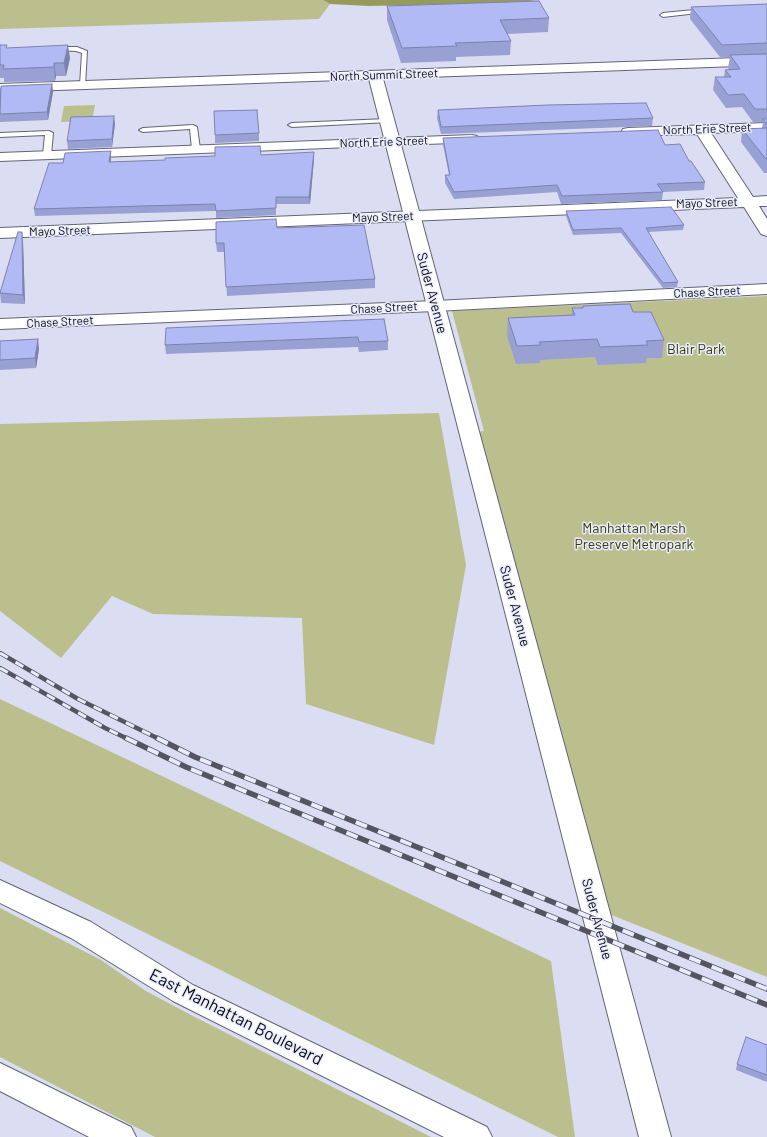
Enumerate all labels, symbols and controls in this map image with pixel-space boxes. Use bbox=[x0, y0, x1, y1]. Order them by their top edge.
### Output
street label: North Summit Street bbox=[330, 66, 438, 84]
street label: North Erie Street bbox=[662, 120, 752, 138]
street label: North Erie Street bbox=[339, 133, 429, 151]
street label: Mayo Street bbox=[676, 195, 738, 211]
street label: Mayo Street bbox=[352, 209, 414, 225]
street label: Mayo Street bbox=[29, 223, 91, 239]
street label: Suder Avenue bbox=[413, 251, 451, 335]
street label: Chase Street bbox=[673, 283, 741, 301]
street label: Chase Street bbox=[350, 299, 418, 317]
street label: Chase Street bbox=[26, 313, 94, 331]
park label: Blair Park bbox=[667, 341, 725, 357]
park label: Manhattan Marsh Preserve Metropark bbox=[574, 520, 694, 552]
street label: Suder Avenue bbox=[496, 564, 534, 648]
street label: Suder Avenue bbox=[578, 877, 616, 961]
street label: East Manhattan Boulevard bbox=[146, 964, 326, 1070]

